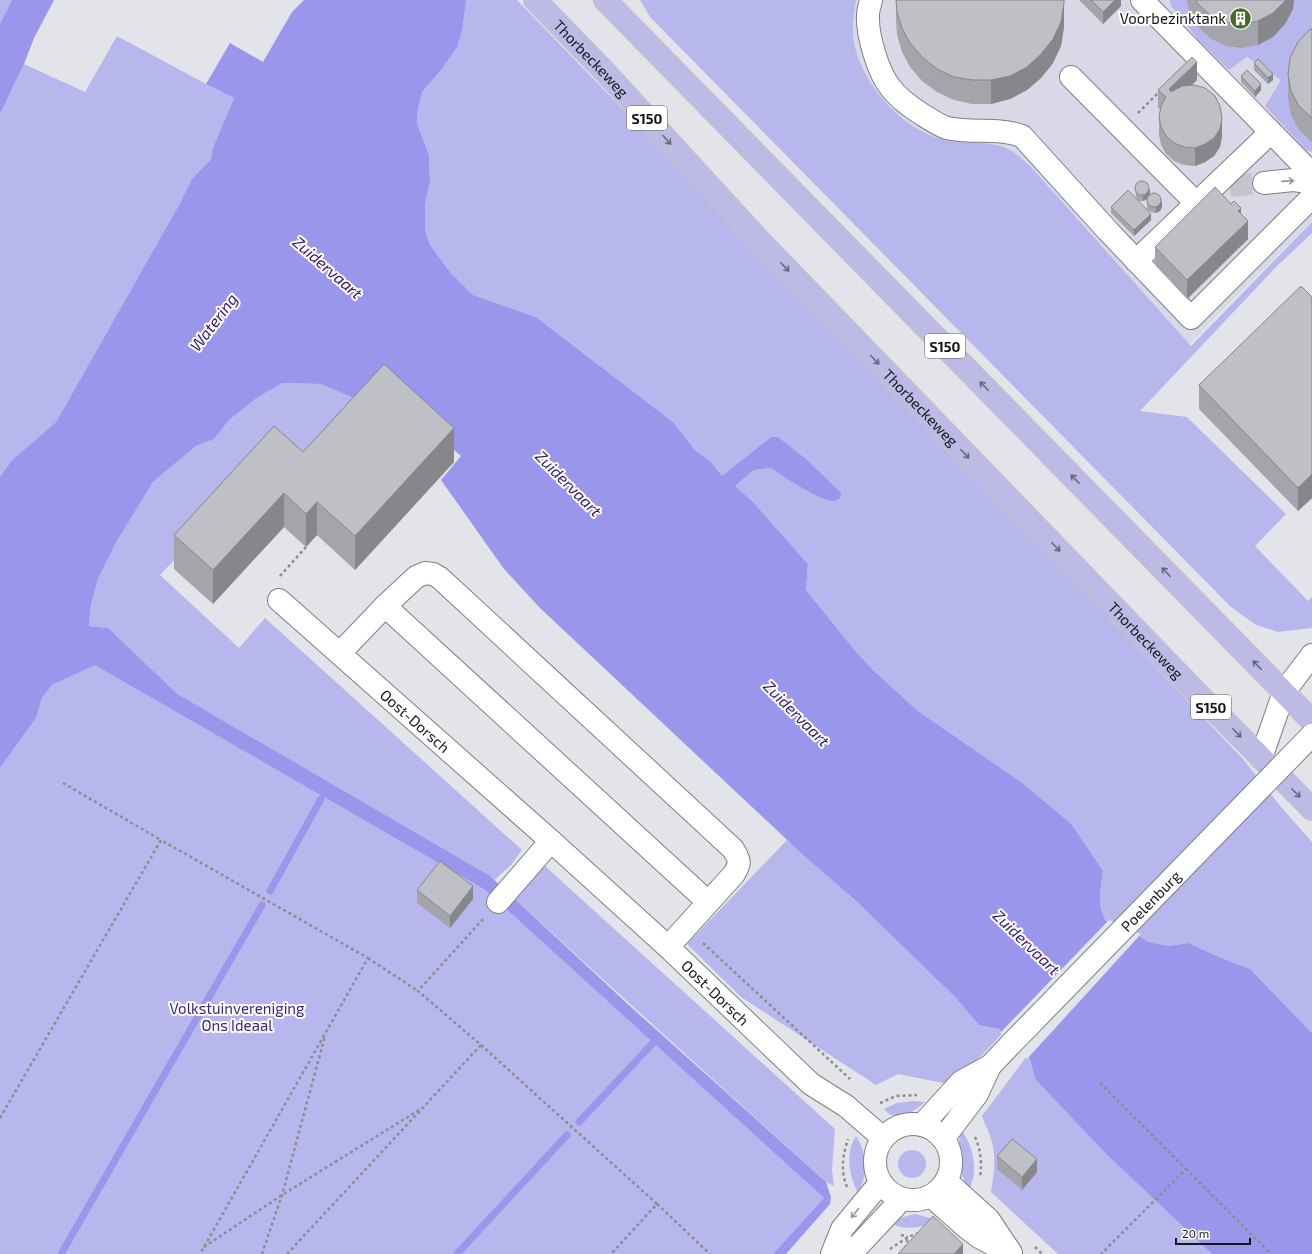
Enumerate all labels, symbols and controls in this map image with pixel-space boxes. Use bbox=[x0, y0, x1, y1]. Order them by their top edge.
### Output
building icon: Voorbezinktank bbox=[1228, 5, 1254, 31]
place label: Voorbezinktank bbox=[1120, 9, 1226, 27]
street label: Thorbeckeweg bbox=[550, 16, 633, 101]
road number: S150 bbox=[627, 106, 667, 130]
one-way arrow bbox=[663, 135, 672, 145]
one-way arrow bbox=[1281, 177, 1294, 185]
water label: Zuidervaart bbox=[290, 232, 367, 303]
one-way arrow bbox=[780, 262, 790, 272]
water label: Watering bbox=[185, 289, 241, 355]
road number: S150 bbox=[925, 334, 965, 358]
one-way arrow bbox=[870, 355, 880, 365]
street label: Thorbeckeweg bbox=[879, 365, 962, 450]
one-way arrow bbox=[979, 381, 989, 391]
water label: Zuidervaart bbox=[532, 446, 607, 521]
one-way arrow bbox=[961, 449, 970, 459]
one-way arrow bbox=[1070, 474, 1080, 484]
one-way arrow bbox=[1051, 542, 1061, 552]
one-way arrow bbox=[1161, 567, 1171, 577]
street label: Thorbeckeweg bbox=[1105, 598, 1188, 683]
one-way arrow bbox=[1252, 660, 1262, 670]
water label: Zuidervaart bbox=[760, 676, 835, 751]
street label: Oost-Dorsch bbox=[377, 685, 454, 756]
road number: S150 bbox=[1191, 695, 1231, 719]
one-way arrow bbox=[1232, 728, 1242, 738]
one-way arrow bbox=[1292, 788, 1301, 798]
street label: Poelenburg bbox=[1117, 866, 1185, 935]
water label: Zuidervaart bbox=[990, 906, 1065, 979]
street label: Oost-Dorsch bbox=[678, 956, 753, 1029]
park label: Volkstuinvereniging Ons Ideaal bbox=[170, 999, 305, 1034]
one-way arrow bbox=[851, 1207, 860, 1218]
scale bar bbox=[1176, 1220, 1250, 1246]
text: 20 m bbox=[1182, 1226, 1209, 1240]

